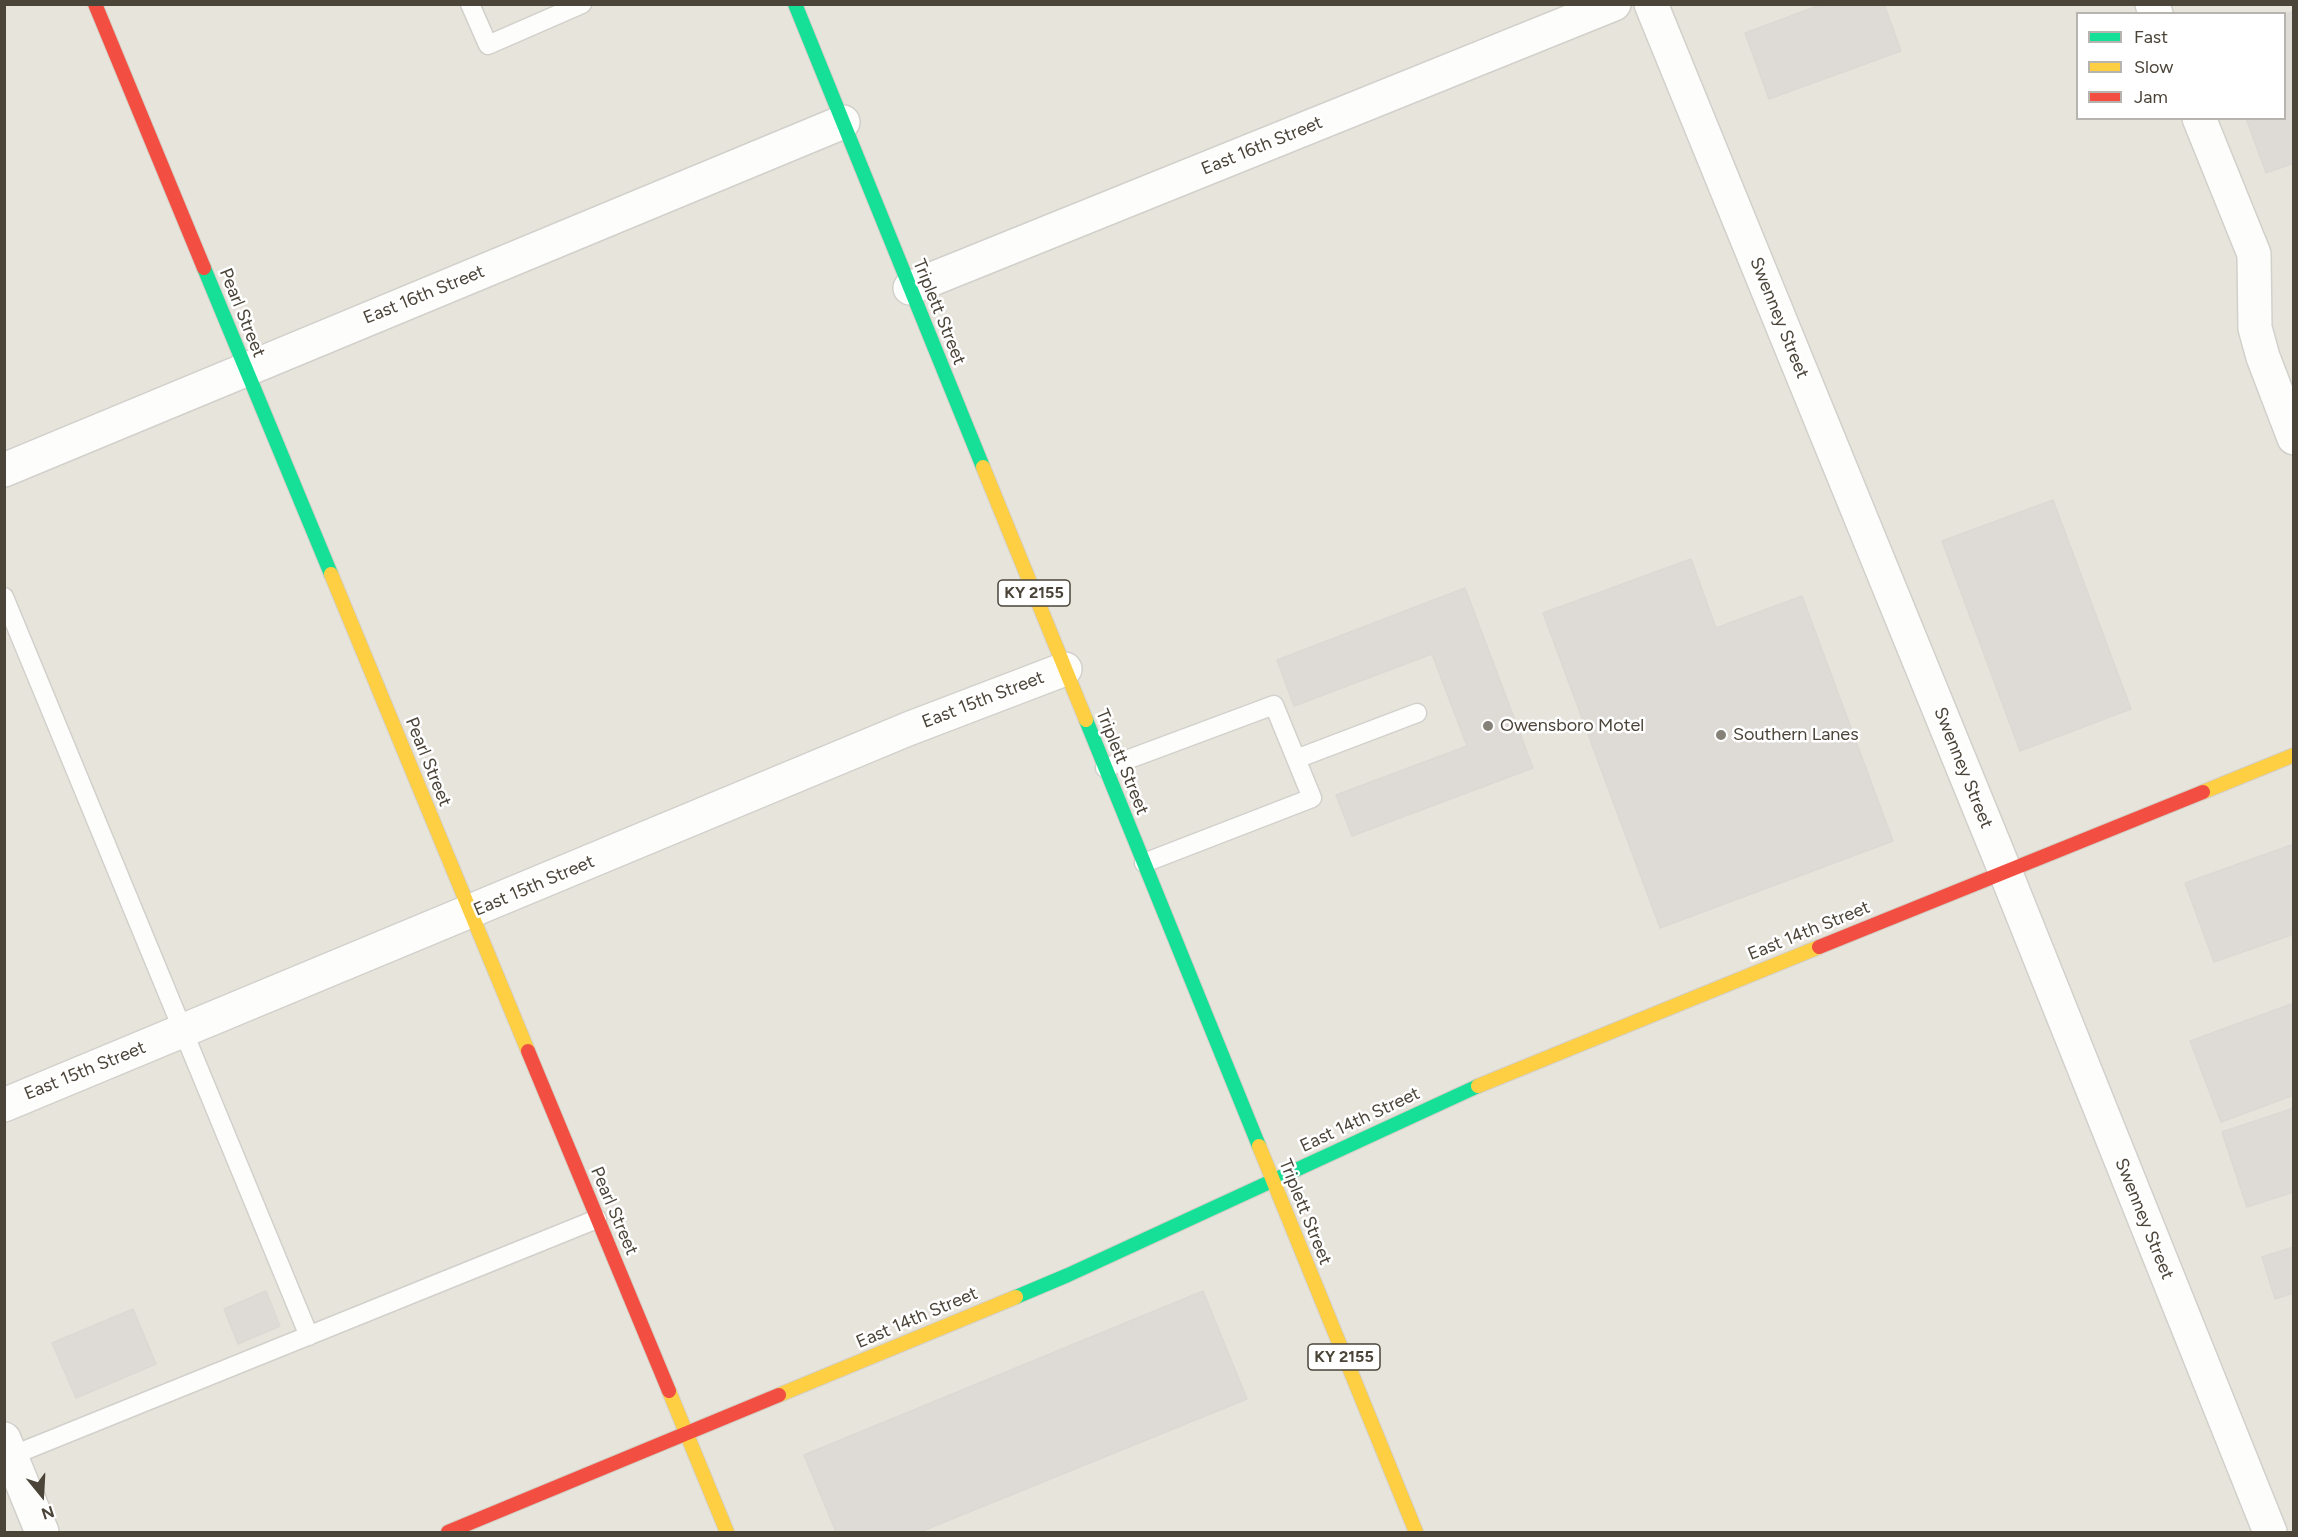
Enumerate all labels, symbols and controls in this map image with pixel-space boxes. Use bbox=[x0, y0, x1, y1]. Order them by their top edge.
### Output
legend bbox=[2076, 12, 2286, 120]
text: Fast bbox=[2134, 26, 2168, 48]
text: Slow bbox=[2134, 56, 2173, 78]
text: Jam bbox=[2134, 86, 2168, 108]
street label: East 16th Street bbox=[1198, 112, 1326, 180]
street label: Swenney Street bbox=[1745, 254, 1813, 382]
street label: Triplett Street bbox=[908, 256, 970, 368]
street label: East 16th Street bbox=[360, 261, 488, 329]
street label: Pearl Street bbox=[214, 265, 270, 361]
road number: KY 2155 bbox=[998, 580, 1070, 606]
street label: East 15th Street bbox=[919, 667, 1047, 733]
street label: Swenney Street bbox=[1929, 704, 1997, 832]
street label: Triplett Street bbox=[1091, 706, 1153, 818]
street label: Pearl Street bbox=[400, 714, 456, 810]
place label: Owensboro Motel bbox=[1500, 715, 1644, 737]
marker: Owensboro Motel bbox=[1481, 719, 1495, 733]
place label: Southern Lanes bbox=[1733, 724, 1859, 746]
marker: Southern Lanes bbox=[1714, 728, 1728, 742]
street label: East 15th Street bbox=[470, 851, 598, 921]
street label: East 14th Street bbox=[1745, 897, 1873, 965]
street label: East 15th Street bbox=[21, 1037, 149, 1105]
street label: East 14th Street bbox=[1297, 1083, 1423, 1157]
street label: Swenney Street bbox=[2110, 1155, 2178, 1283]
street label: Triplett Street bbox=[1274, 1156, 1336, 1268]
street label: Pearl Street bbox=[586, 1163, 642, 1259]
street label: East 14th Street bbox=[853, 1283, 981, 1353]
road number: KY 2155 bbox=[1308, 1344, 1380, 1370]
north arrow bbox=[12, 1465, 72, 1525]
text: N bbox=[39, 1502, 57, 1524]

